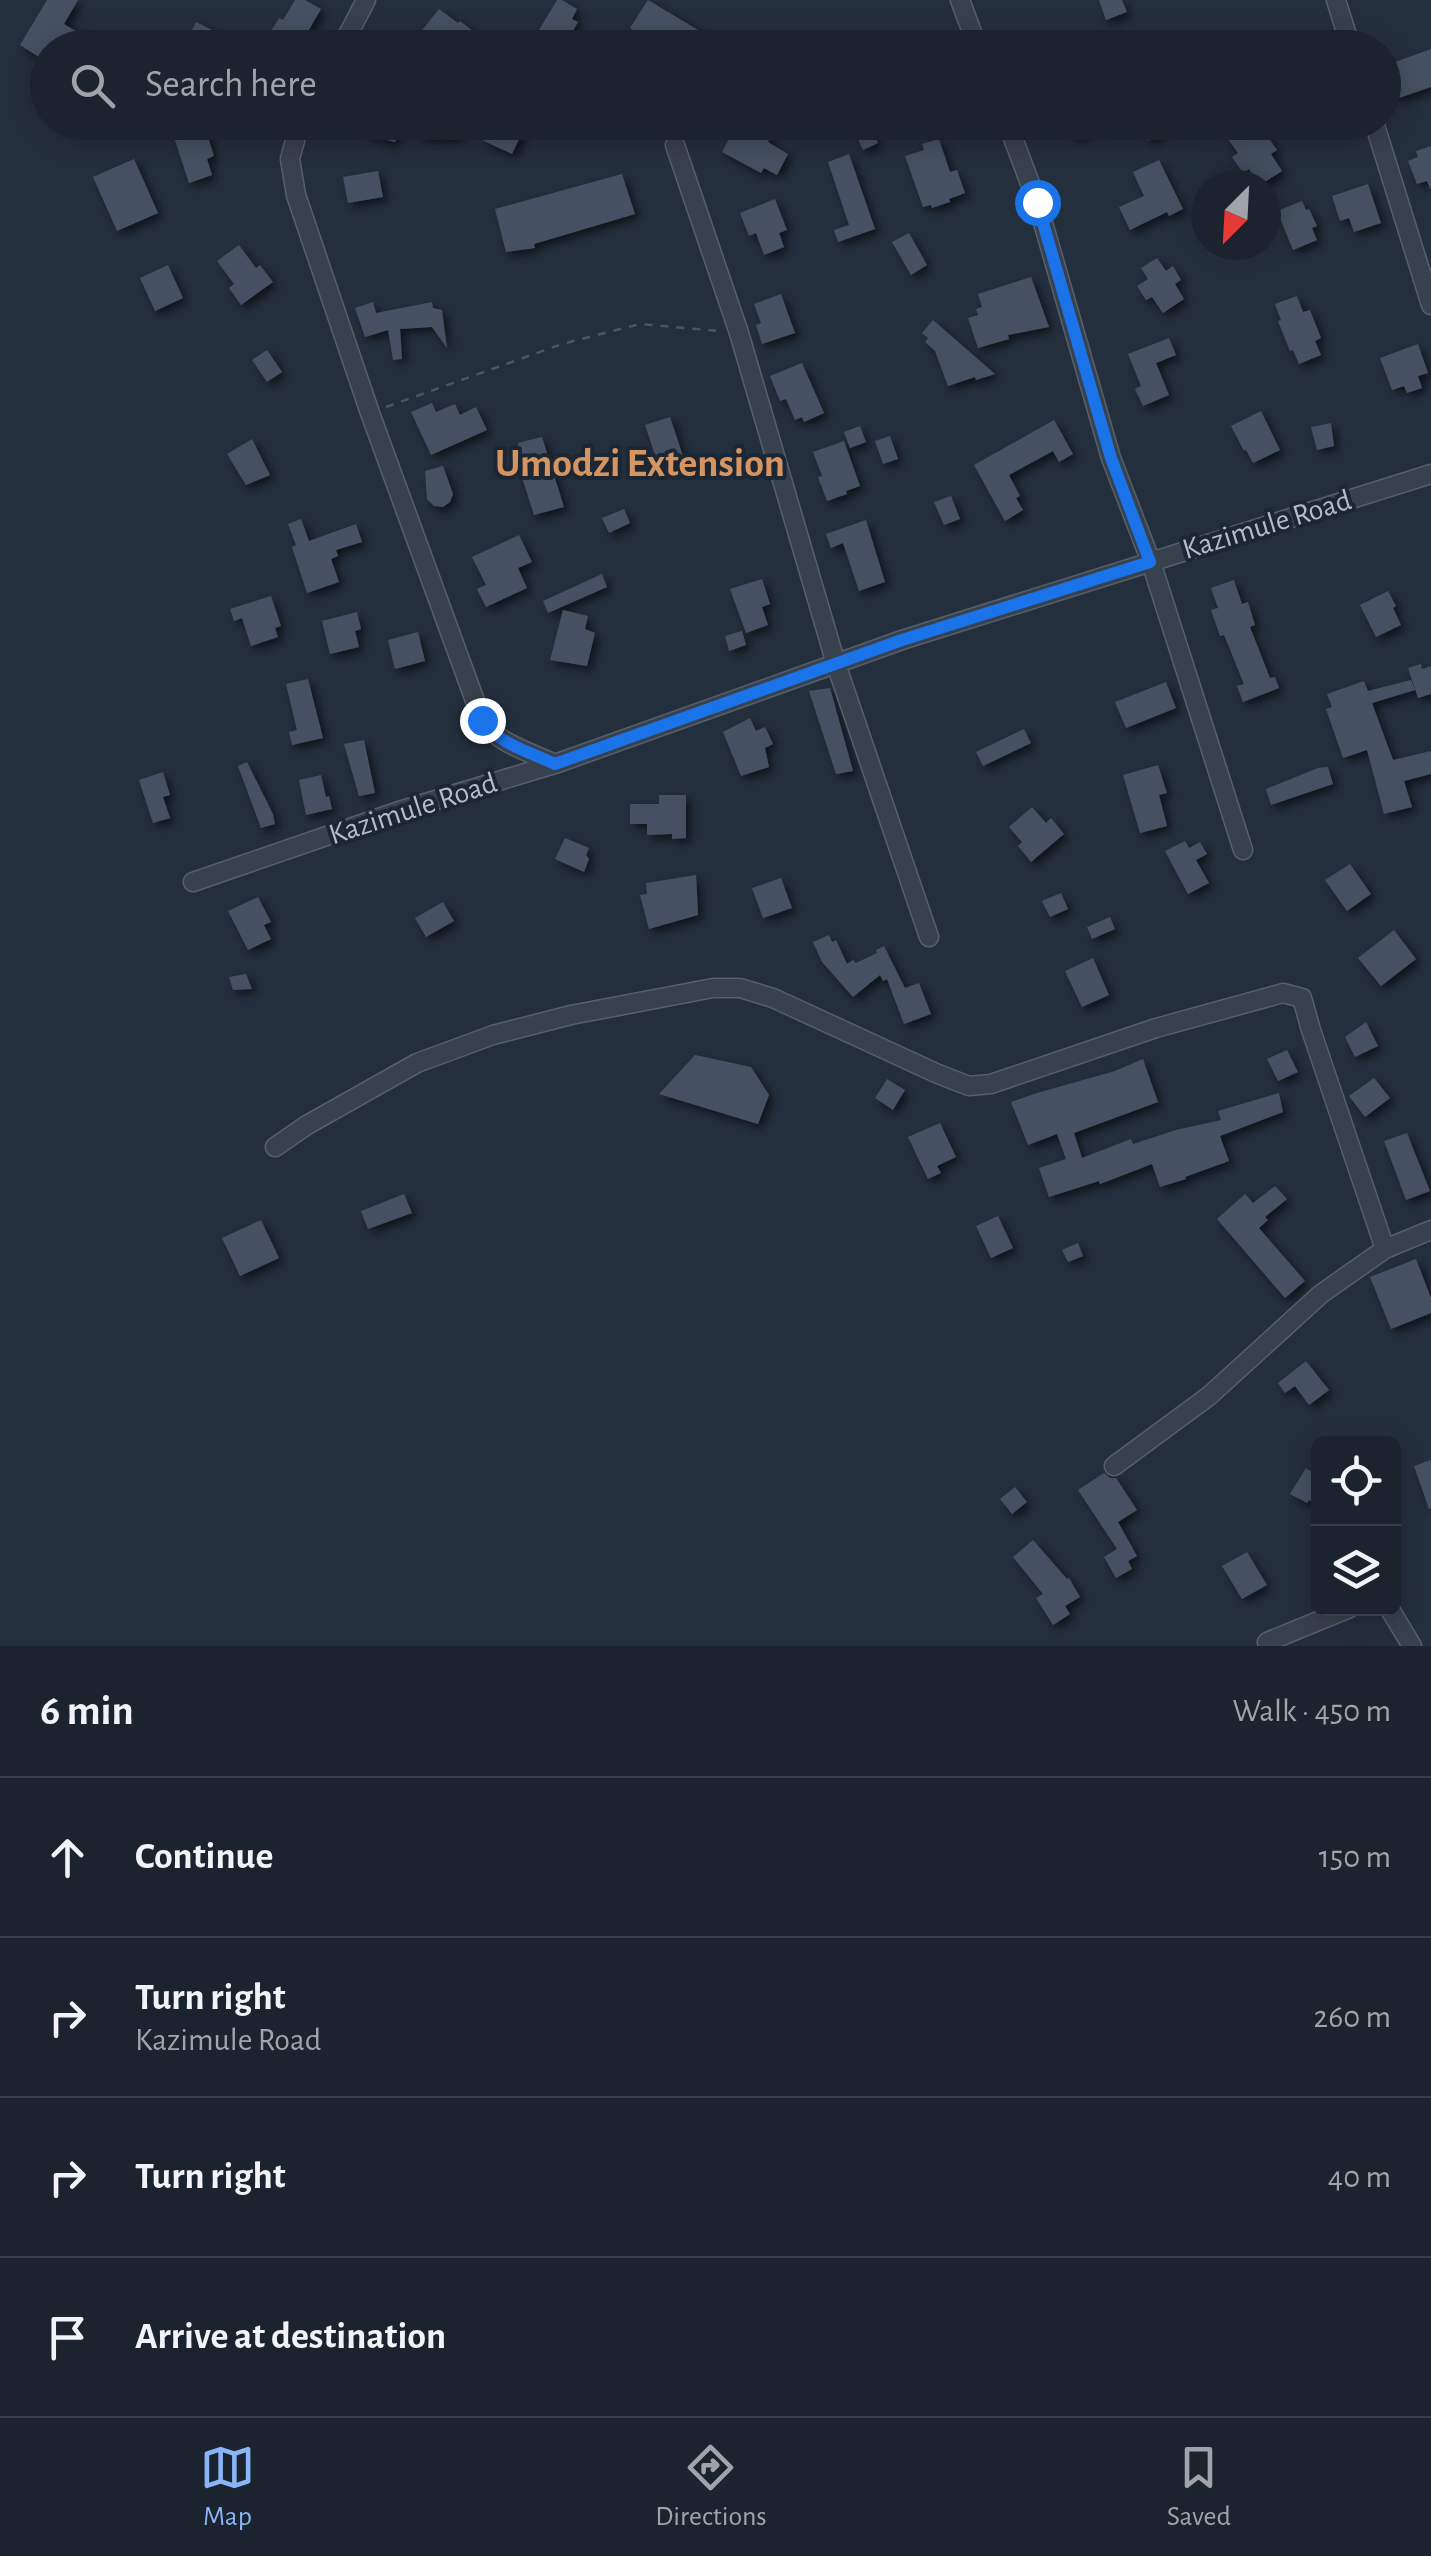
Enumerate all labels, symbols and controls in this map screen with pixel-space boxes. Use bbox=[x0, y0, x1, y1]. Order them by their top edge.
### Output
search box bbox=[30, 30, 1401, 140]
icon: search bbox=[65, 58, 120, 113]
text: Search here bbox=[145, 66, 317, 104]
north arrow bbox=[1191, 170, 1281, 260]
route start bbox=[1015, 180, 1061, 226]
district label: Umodzi Extension bbox=[495, 444, 785, 484]
street label: Kazimule Road bbox=[1179, 485, 1355, 565]
route end bbox=[460, 698, 506, 744]
street label: Kazimule Road bbox=[325, 768, 501, 850]
map controls bbox=[1311, 1436, 1401, 1616]
button: locate bbox=[1311, 1436, 1401, 1526]
button: layers bbox=[1311, 1526, 1401, 1616]
text: 6 min bbox=[40, 1690, 134, 1732]
text: Walk · 450 m bbox=[1232, 1695, 1391, 1727]
icon: ahead bbox=[40, 1830, 95, 1885]
text: Continue bbox=[135, 1838, 273, 1876]
text: 150 m bbox=[1319, 1841, 1391, 1873]
text: Turn right bbox=[135, 1979, 285, 2017]
icon: right bbox=[40, 1990, 95, 2045]
text: 260 m bbox=[1314, 2001, 1391, 2033]
text: Kazimule Road bbox=[135, 2024, 321, 2056]
icon: right bbox=[40, 2150, 95, 2205]
text: Turn right bbox=[135, 2158, 285, 2196]
text: 40 m bbox=[1328, 2161, 1391, 2193]
icon: arrive bbox=[40, 2310, 95, 2365]
text: Arrive at destination bbox=[135, 2318, 446, 2356]
tab: Map bbox=[200, 2440, 255, 2534]
tab: Directions bbox=[655, 2440, 767, 2534]
tab: Saved bbox=[1167, 2440, 1231, 2534]

